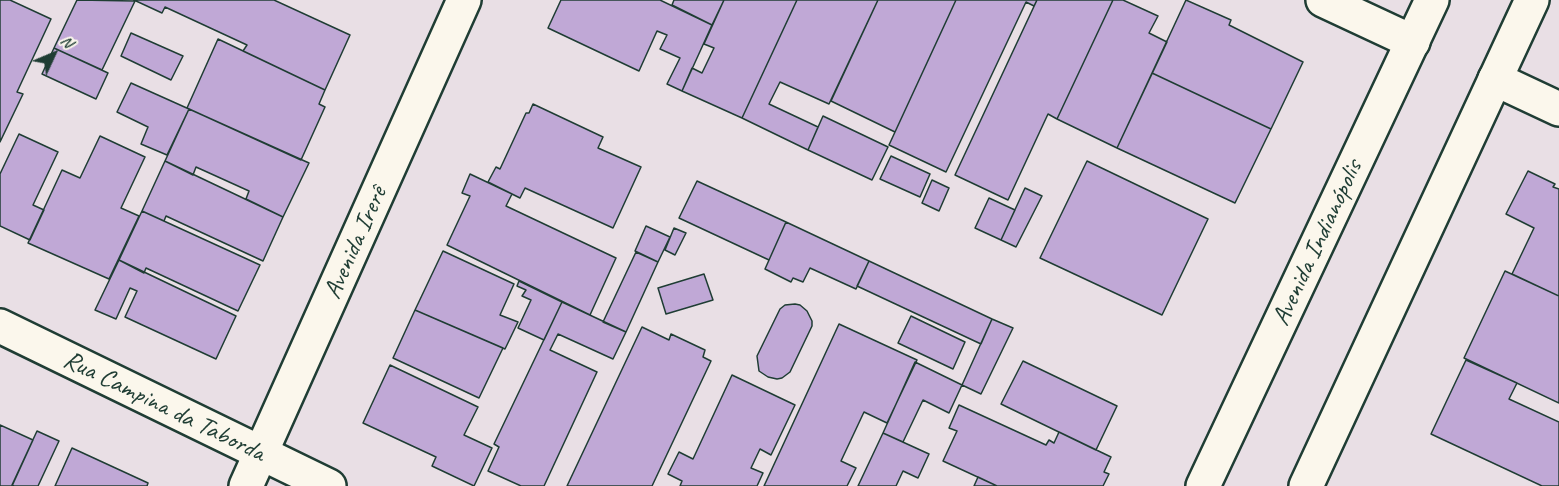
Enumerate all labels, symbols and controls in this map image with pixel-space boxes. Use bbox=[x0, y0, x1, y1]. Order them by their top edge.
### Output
north arrow bbox=[24, 24, 84, 84]
text: N bbox=[56, 31, 78, 52]
street label: Avenida Indianópolis bbox=[1266, 155, 1370, 331]
street label: Avenida Irerê bbox=[317, 182, 395, 304]
street label: Rua Campina da Taborda bbox=[58, 345, 270, 469]

